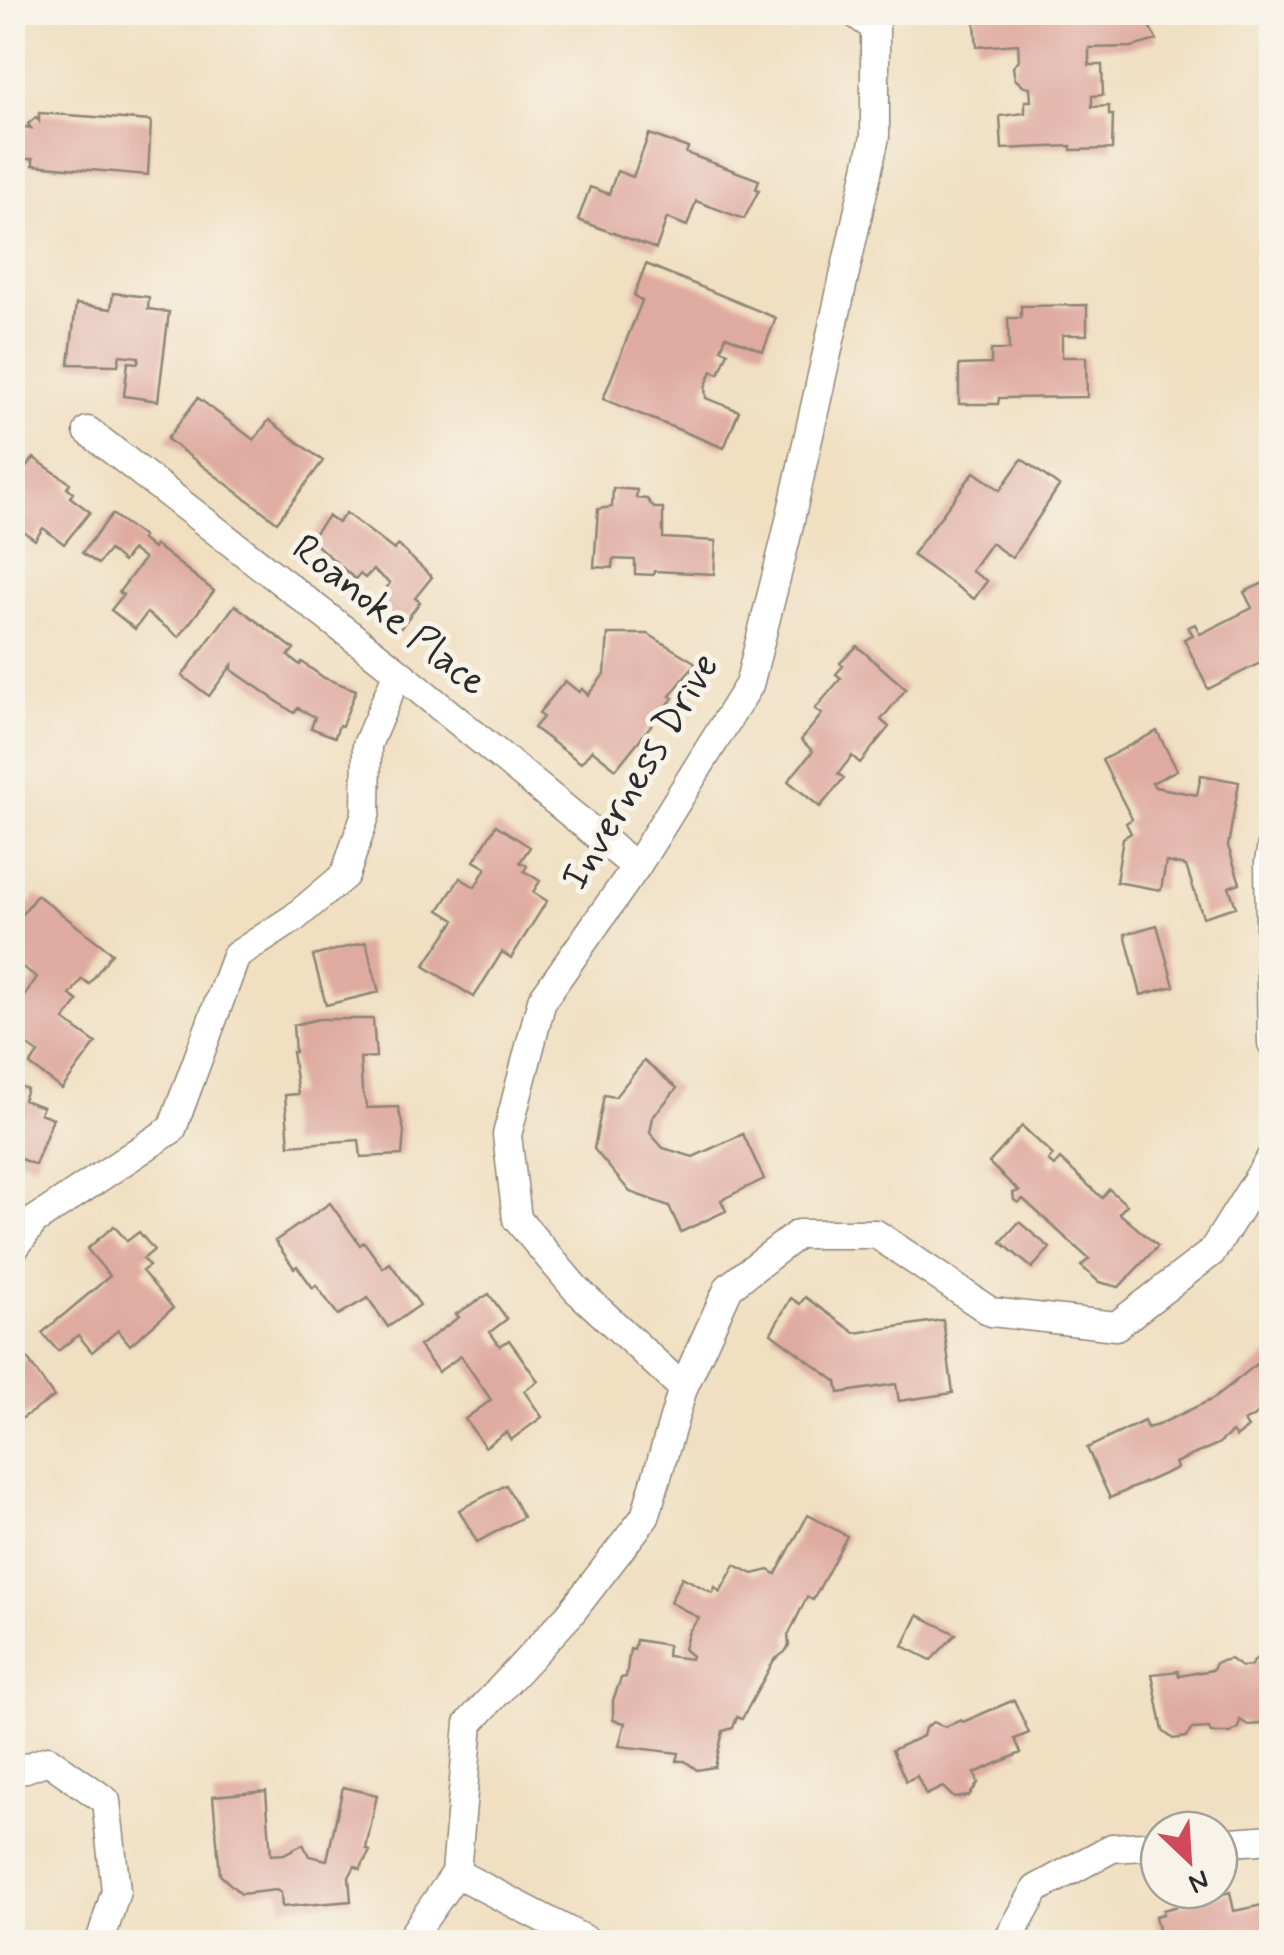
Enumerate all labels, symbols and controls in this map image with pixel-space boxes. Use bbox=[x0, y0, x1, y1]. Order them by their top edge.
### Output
street label: Roanoke Place bbox=[281, 523, 497, 709]
street label: Inverness Drive bbox=[550, 644, 732, 900]
north arrow bbox=[1139, 1810, 1239, 1910]
text: N bbox=[1182, 1860, 1215, 1901]

